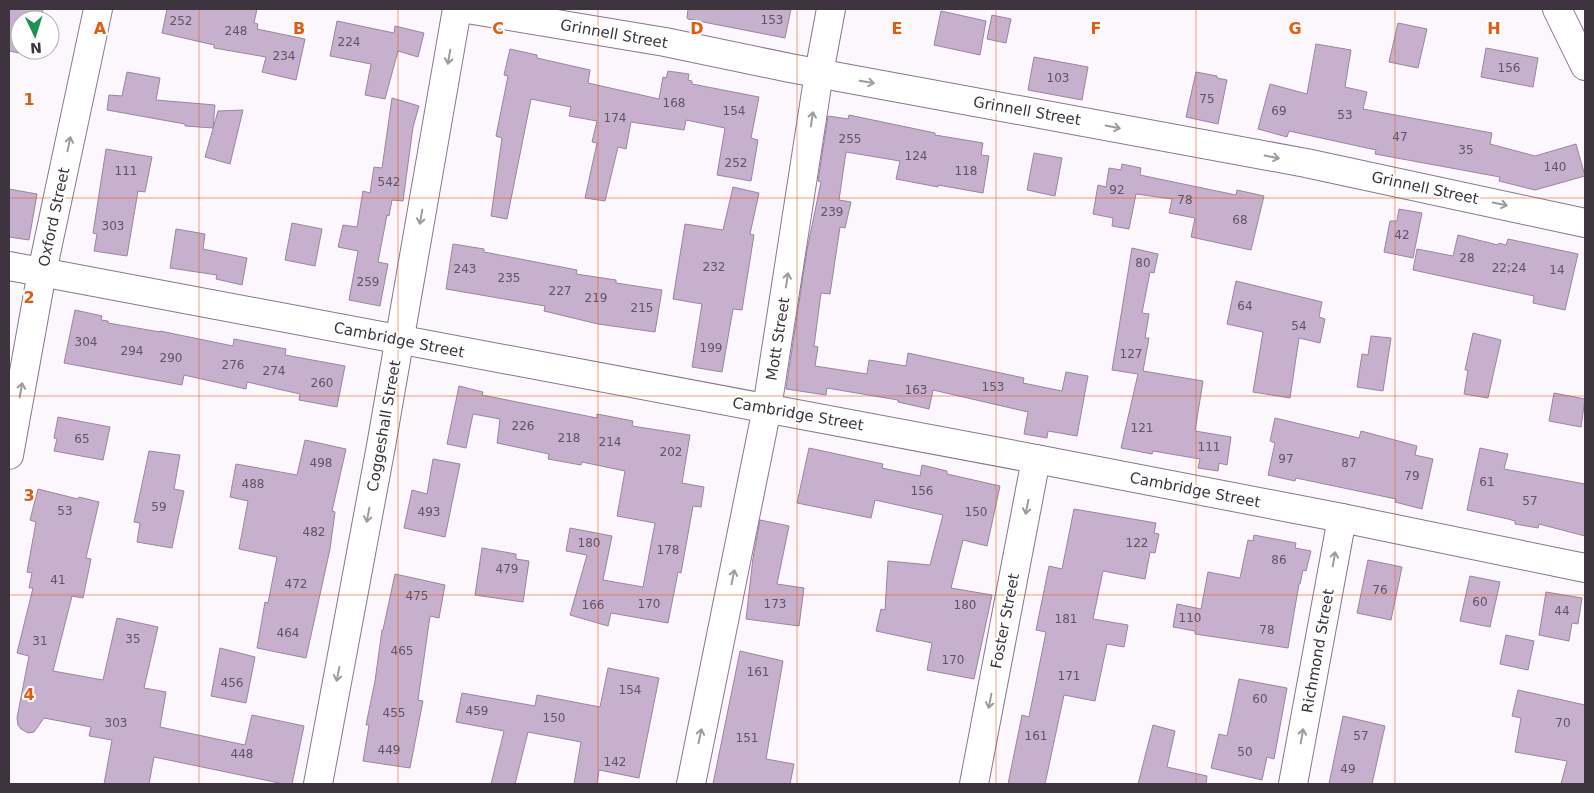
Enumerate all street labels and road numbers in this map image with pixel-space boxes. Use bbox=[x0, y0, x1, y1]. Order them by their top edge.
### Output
street label: Grinnell Street bbox=[559, 16, 669, 52]
street label: Grinnell Street bbox=[972, 93, 1082, 129]
street label: Oxford Street bbox=[35, 166, 73, 268]
street label: Grinnell Street bbox=[1370, 168, 1480, 208]
street label: Mott Street bbox=[763, 296, 793, 382]
street label: Cambridge Street bbox=[332, 318, 466, 362]
street label: Coggeshall Street bbox=[364, 359, 404, 493]
street label: Cambridge Street bbox=[731, 394, 865, 434]
street label: Cambridge Street bbox=[1128, 468, 1262, 512]
street label: Foster Street bbox=[987, 572, 1023, 670]
street label: Richmond Street bbox=[1298, 588, 1338, 714]

